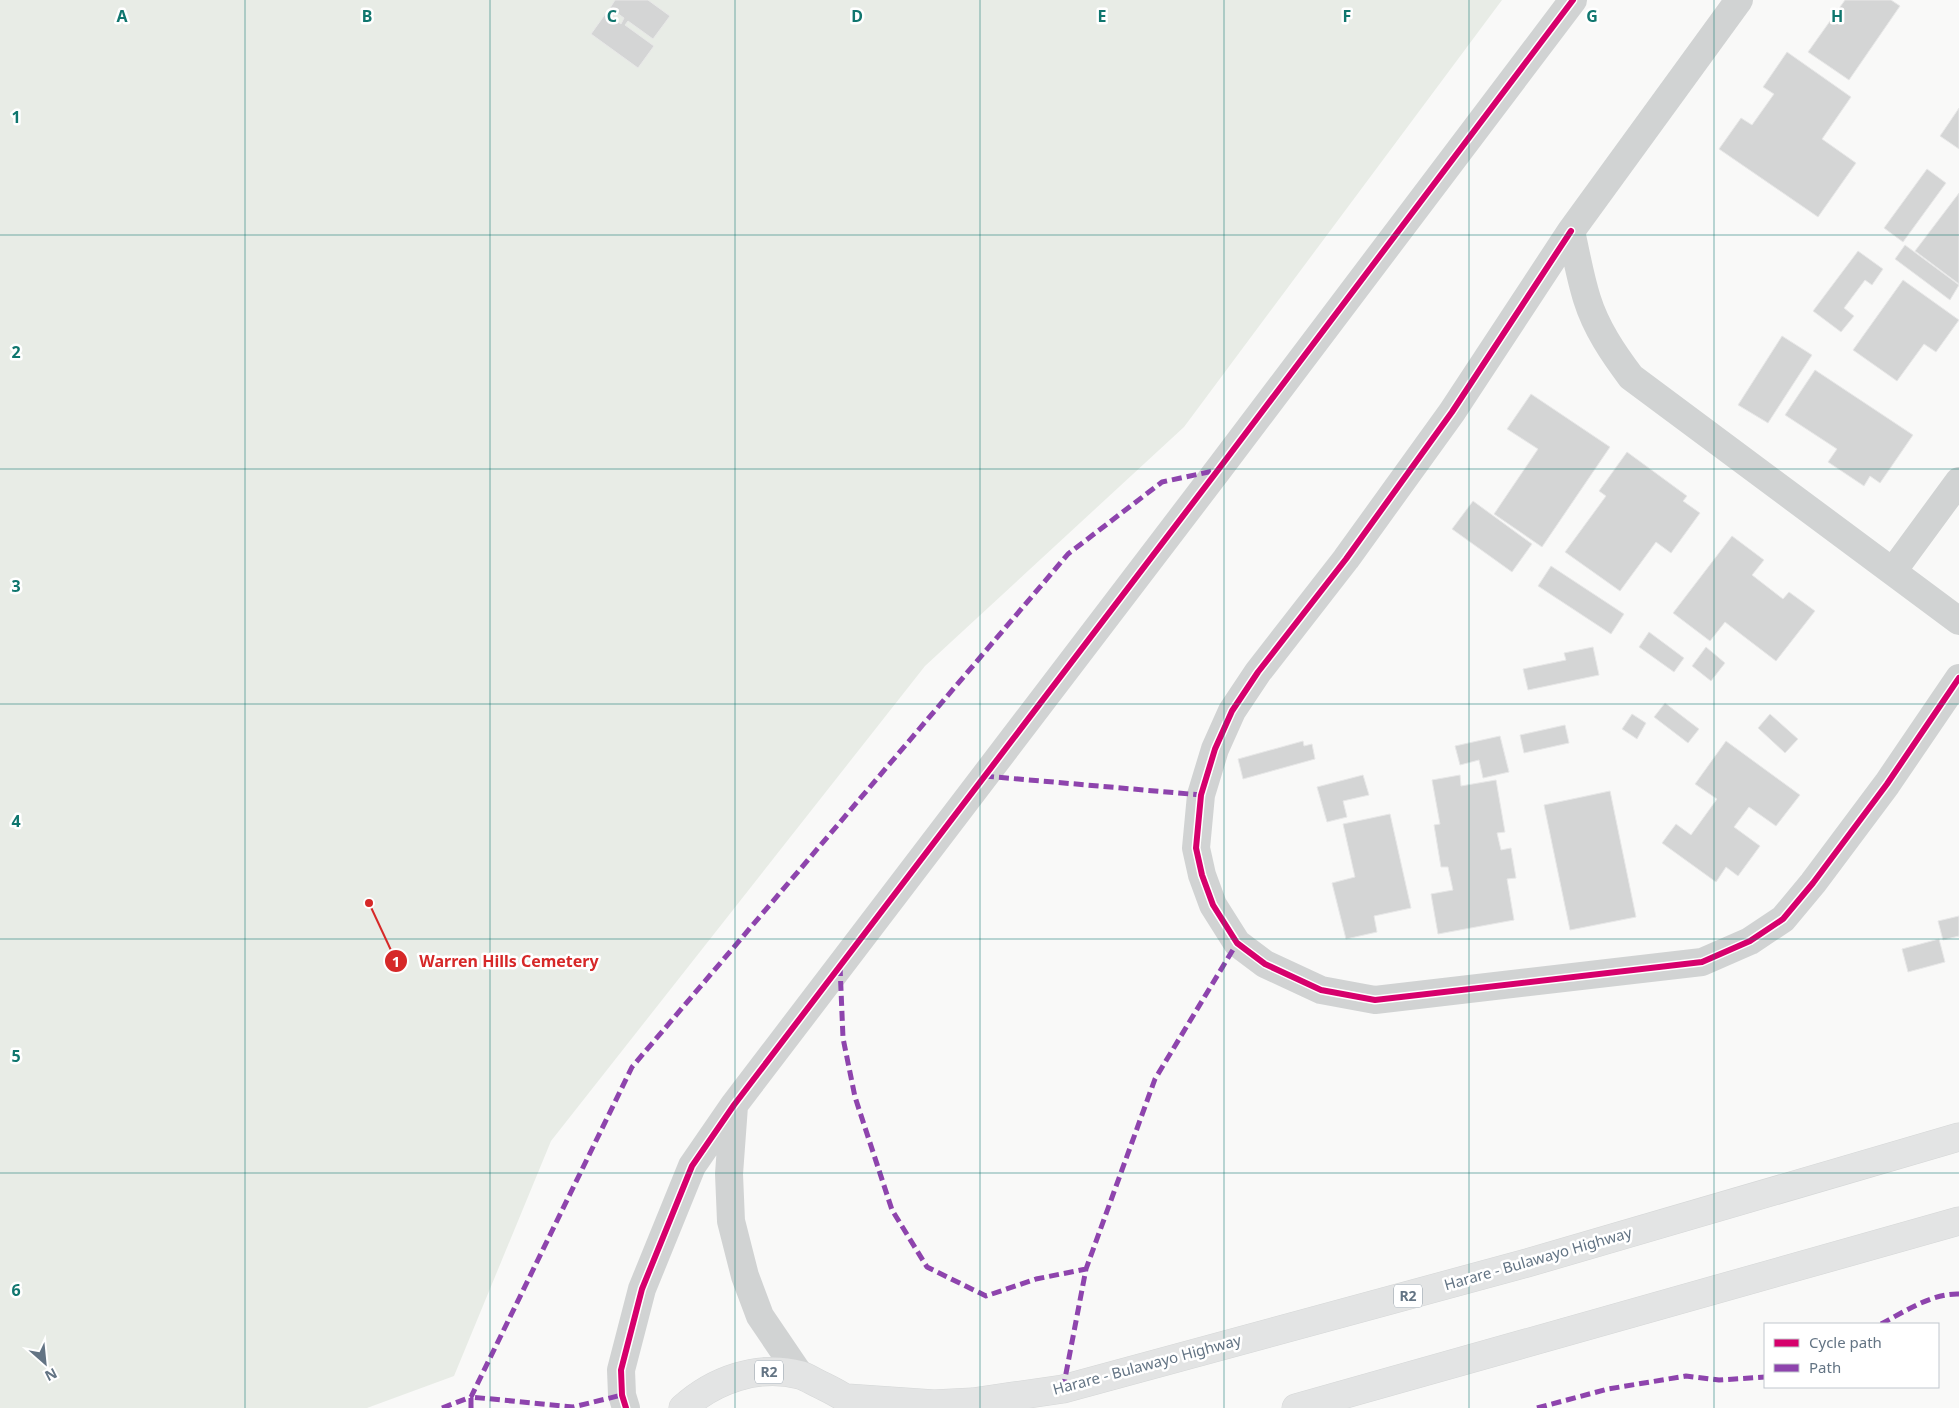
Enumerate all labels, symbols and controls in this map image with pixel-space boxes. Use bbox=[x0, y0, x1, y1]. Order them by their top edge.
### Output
text: A bbox=[116, 5, 128, 27]
text: B bbox=[362, 5, 372, 27]
text: C bbox=[607, 5, 617, 27]
text: D bbox=[851, 5, 863, 27]
text: E bbox=[1098, 5, 1107, 27]
text: F bbox=[1343, 5, 1351, 27]
text: G bbox=[1586, 5, 1598, 27]
text: H bbox=[1831, 5, 1843, 27]
text: 1 bbox=[11, 106, 21, 128]
text: 2 bbox=[11, 341, 21, 363]
text: 3 bbox=[11, 575, 21, 597]
text: 4 bbox=[11, 810, 21, 832]
callout: Warren Hills Cemetery bbox=[384, 946, 608, 977]
text: Warren Hills Cemetery bbox=[419, 950, 600, 972]
text: 1 bbox=[392, 951, 400, 971]
text: 5 bbox=[11, 1045, 21, 1067]
street label: Harare - Bulawayo Highway bbox=[1442, 1222, 1634, 1294]
text: 6 bbox=[11, 1279, 21, 1301]
road number: R2 bbox=[1394, 1284, 1422, 1308]
legend bbox=[1764, 1323, 1939, 1388]
street label: Harare - Bulawayo Highway bbox=[1050, 1329, 1244, 1399]
text: Cycle path bbox=[1809, 1332, 1882, 1352]
north arrow bbox=[20, 1338, 70, 1388]
text: Path bbox=[1809, 1357, 1841, 1377]
road number: R2 bbox=[755, 1360, 783, 1384]
text: N bbox=[42, 1364, 61, 1386]

